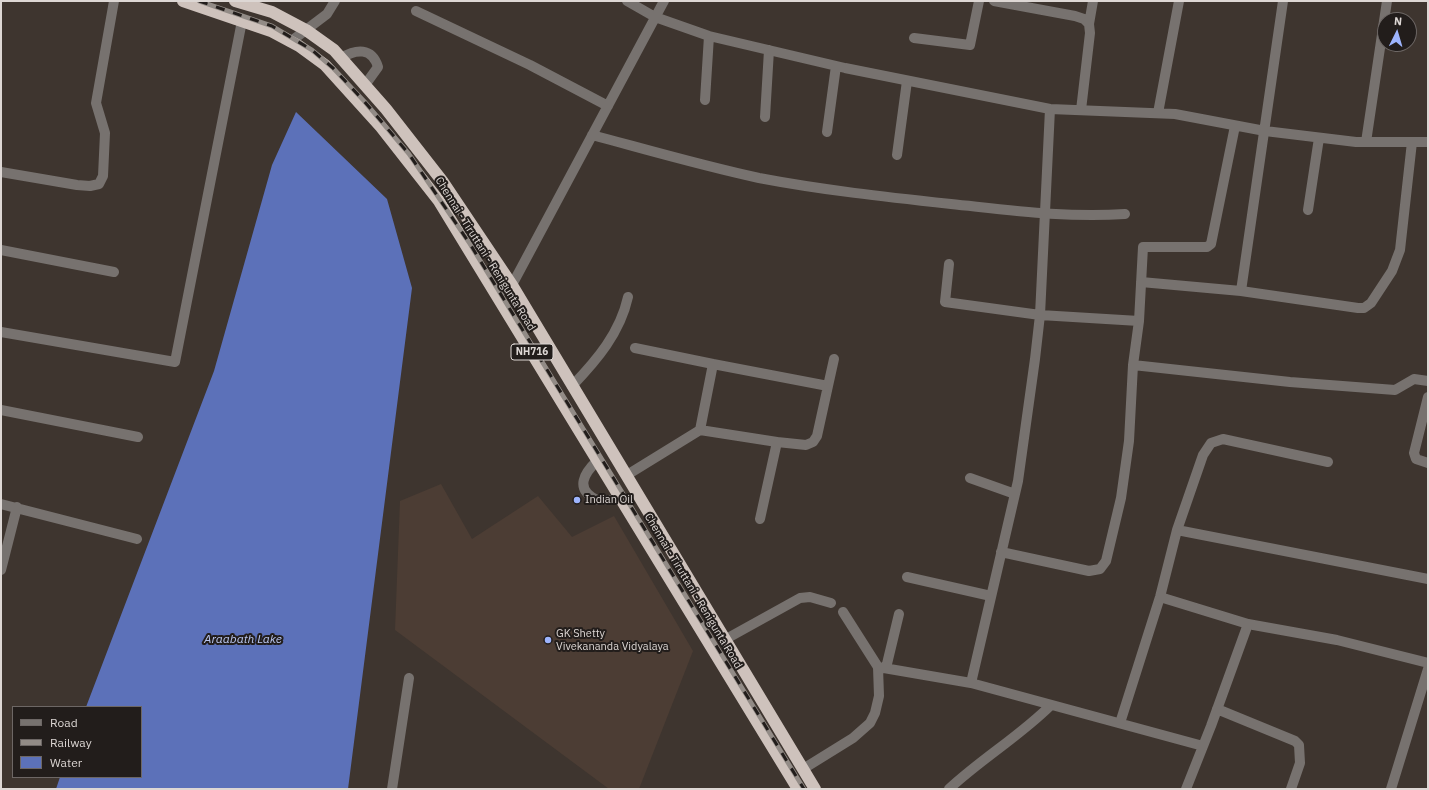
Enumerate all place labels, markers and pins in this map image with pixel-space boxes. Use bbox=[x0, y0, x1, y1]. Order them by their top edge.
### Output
place label: Indian Oil bbox=[585, 493, 633, 507]
marker: Indian Oil bbox=[572, 495, 582, 505]
place label: GK Shetty Vivekananda Vidyalaya bbox=[556, 627, 669, 653]
marker: GK Shetty Vivekananda Vidyalaya bbox=[543, 635, 553, 645]

